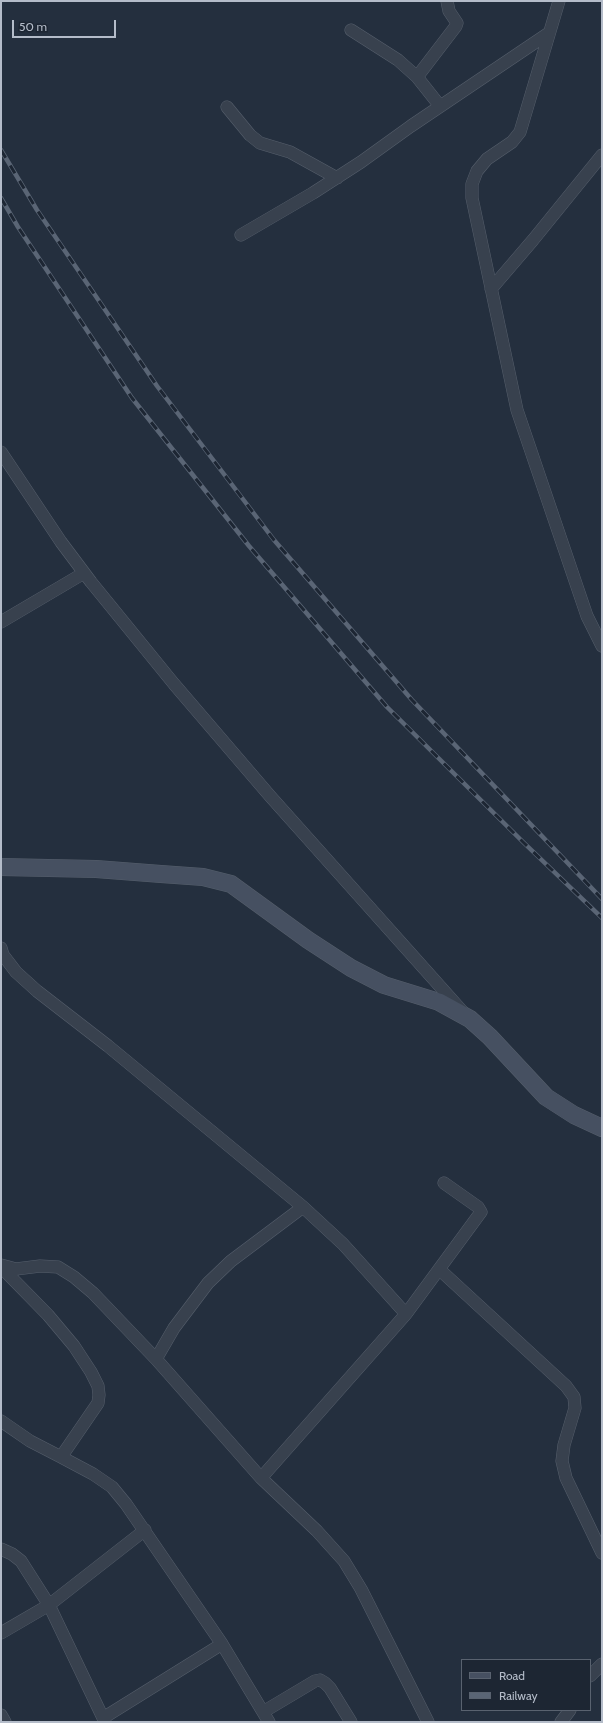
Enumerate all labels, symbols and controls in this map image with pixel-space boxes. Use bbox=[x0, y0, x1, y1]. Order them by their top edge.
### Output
scale bar bbox=[14, 12, 118, 38]
text: 50 m bbox=[19, 19, 47, 34]
legend bbox=[461, 1659, 591, 1711]
text: Road bbox=[499, 1668, 525, 1683]
text: Railway bbox=[499, 1688, 537, 1703]

